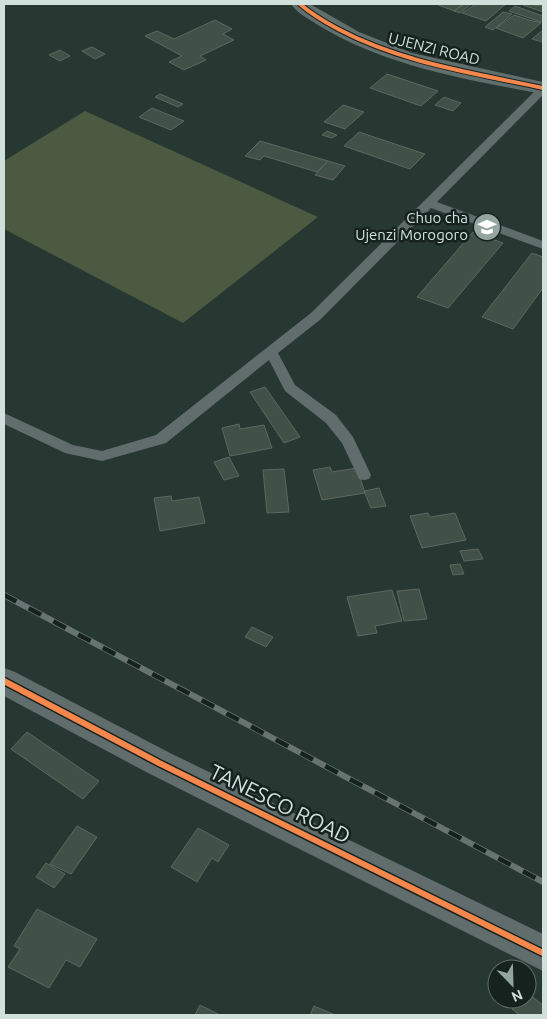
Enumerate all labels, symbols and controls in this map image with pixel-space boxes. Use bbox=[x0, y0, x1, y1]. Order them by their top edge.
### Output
street label: UJENZI ROAD bbox=[387, 29, 482, 68]
place label: Chuo cha Ujenzi Morogoro bbox=[355, 209, 468, 243]
school or university icon: Chuo cha Ujenzi Morogoro bbox=[472, 212, 502, 242]
street label: TANESCO ROAD bbox=[206, 759, 355, 847]
north arrow bbox=[487, 959, 537, 1009]
text: N bbox=[509, 987, 525, 1005]

